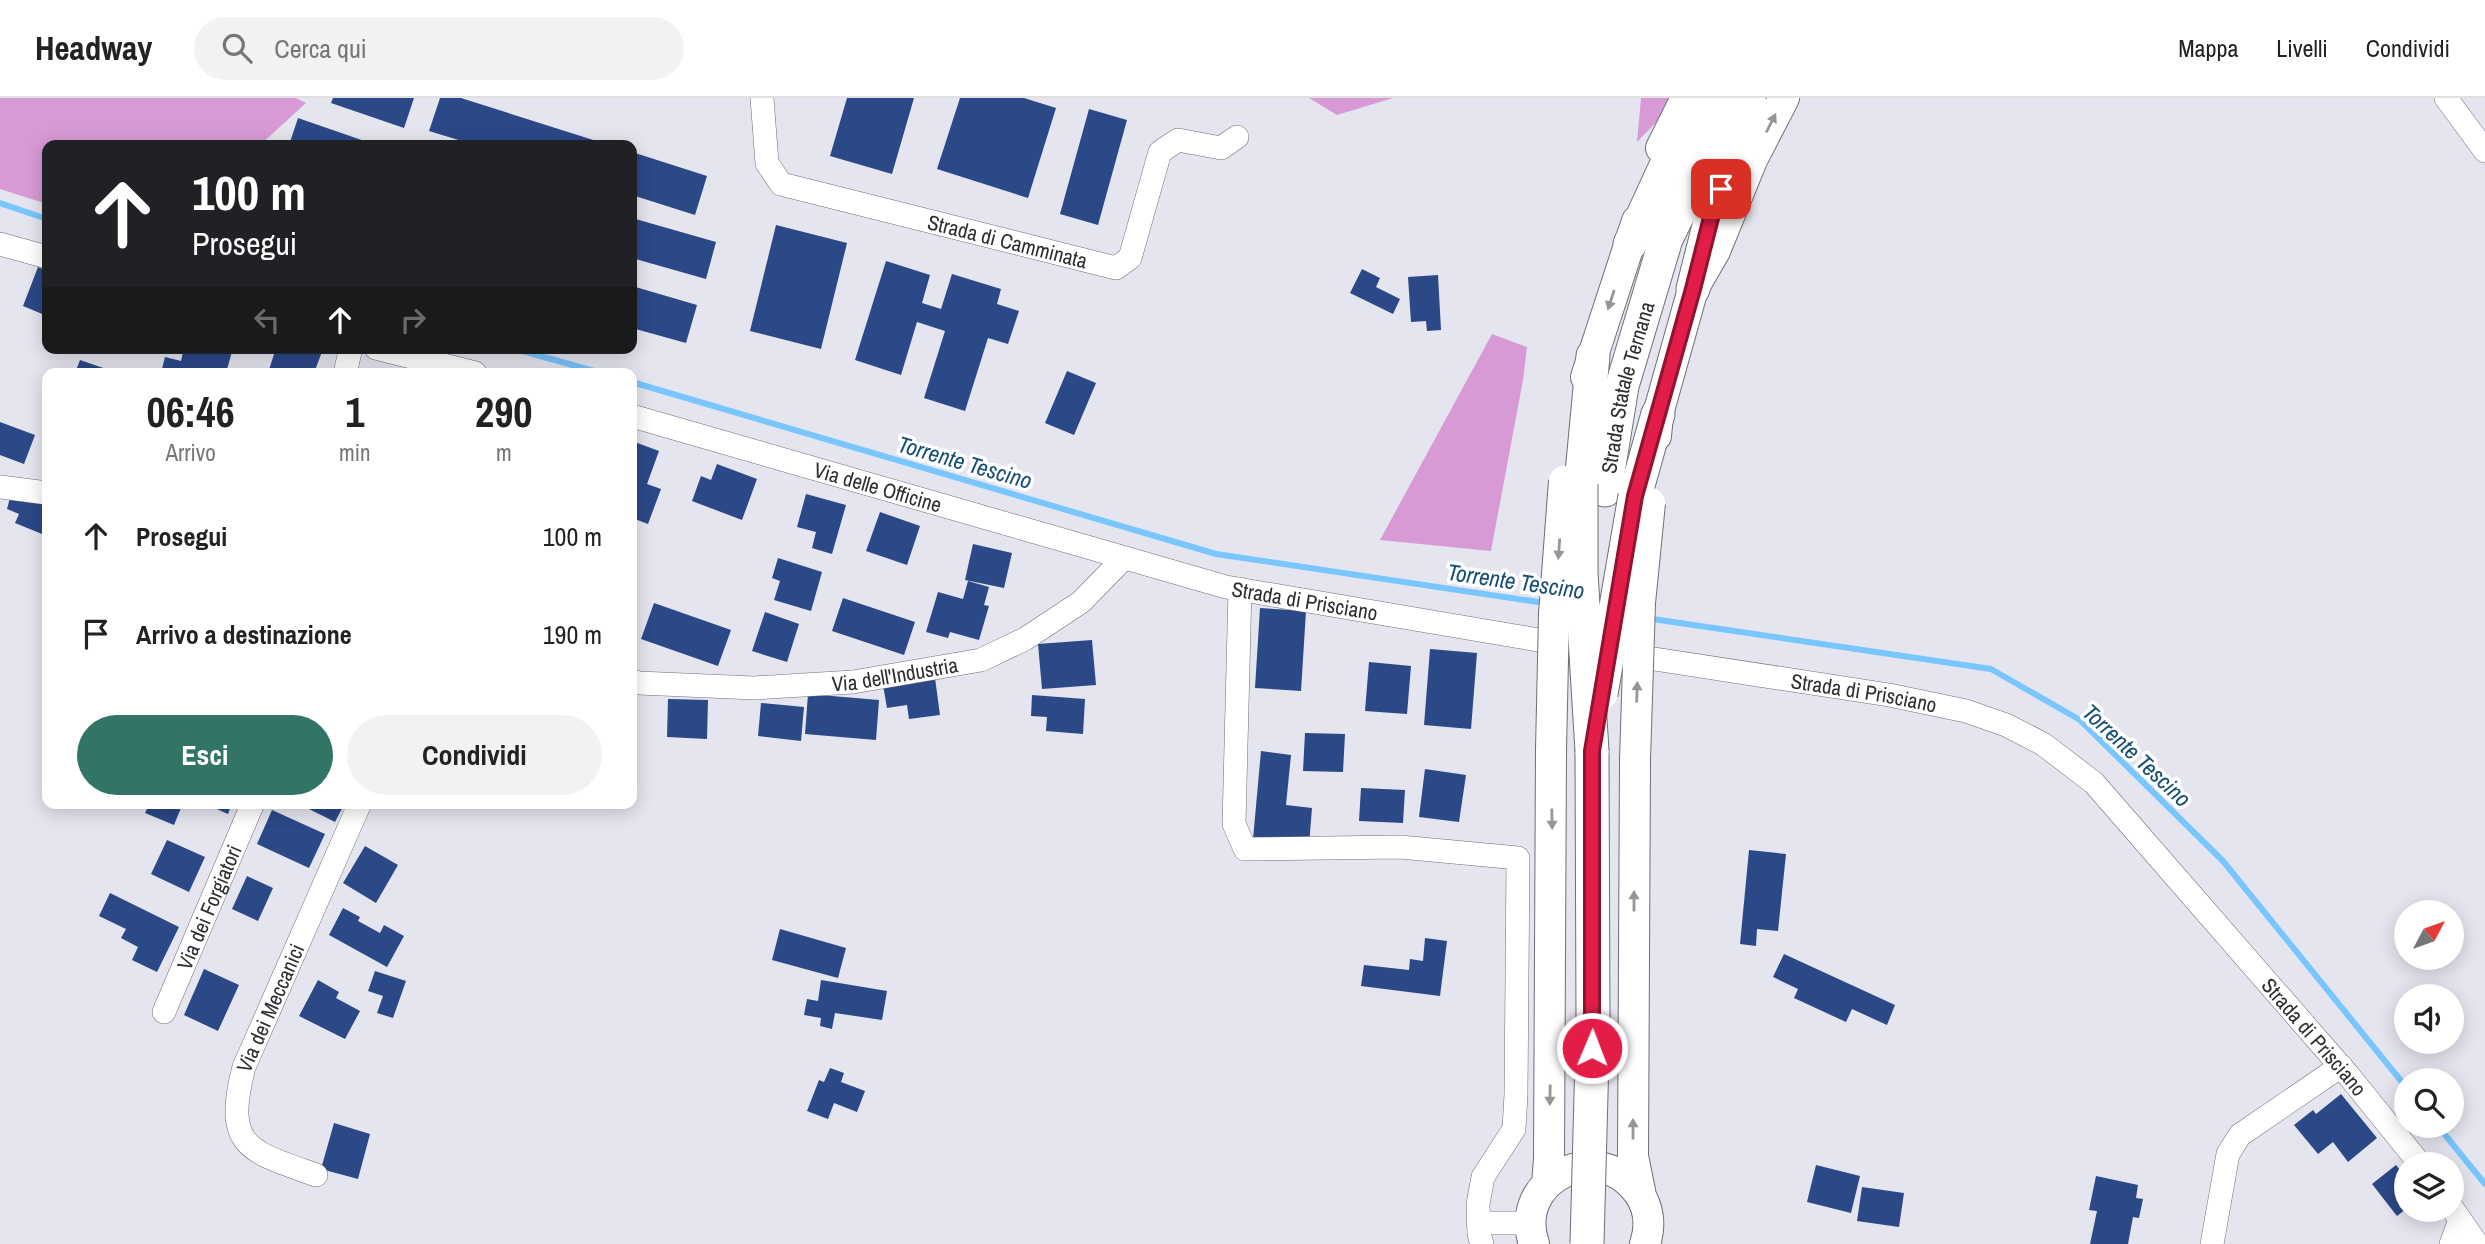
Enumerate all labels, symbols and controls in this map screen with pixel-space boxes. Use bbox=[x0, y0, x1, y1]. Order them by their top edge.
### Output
search box bbox=[194, 17, 684, 80]
text: Headway bbox=[35, 26, 152, 70]
icon: search bbox=[218, 29, 256, 67]
text: Cerca qui bbox=[274, 31, 367, 66]
text: Mappa bbox=[2178, 32, 2238, 64]
text: Livelli bbox=[2276, 32, 2328, 64]
text: Condividi bbox=[2366, 32, 2450, 64]
one-way arrow bbox=[1766, 113, 1777, 133]
text: 100 m bbox=[192, 159, 306, 225]
pin bbox=[1691, 159, 1751, 219]
icon: ahead bbox=[77, 168, 168, 259]
icon: arrive bbox=[1702, 170, 1740, 208]
street label: Strada di Camminata bbox=[925, 207, 1091, 275]
text: Prosegui bbox=[192, 222, 297, 265]
one-way arrow bbox=[1605, 290, 1616, 311]
street label: Strada Statale Ternana bbox=[1593, 298, 1661, 476]
icon: left bbox=[248, 301, 286, 339]
icon: ahead bbox=[321, 301, 359, 339]
icon: right bbox=[394, 301, 432, 339]
text: 06:46 bbox=[147, 384, 235, 440]
text: 1 bbox=[345, 384, 364, 440]
text: 290 bbox=[475, 384, 533, 440]
water label: Torrente Tescino bbox=[894, 428, 1036, 496]
text: Arrivo bbox=[165, 437, 216, 468]
text: min bbox=[339, 437, 371, 468]
text: m bbox=[496, 437, 512, 468]
street label: Via delle Officine bbox=[811, 455, 945, 519]
icon: ahead bbox=[77, 517, 115, 555]
text: Prosegui bbox=[136, 519, 227, 554]
text: 100 m bbox=[543, 519, 602, 554]
one-way arrow bbox=[1553, 538, 1564, 560]
water label: Torrente Tescino bbox=[1445, 556, 1587, 606]
street label: Strada di Prisciano bbox=[1230, 574, 1380, 627]
icon: arrive bbox=[77, 615, 115, 653]
text: Arrivo a destinazione bbox=[136, 617, 352, 652]
text: 190 m bbox=[543, 617, 602, 652]
street label: Via dell'Industria bbox=[831, 650, 961, 698]
street label: Strada di Prisciano bbox=[1789, 666, 1940, 719]
one-way arrow bbox=[1632, 680, 1643, 702]
water label: Torrente Tescino bbox=[2076, 697, 2198, 813]
button: Esci bbox=[77, 715, 333, 795]
button: Condividi bbox=[347, 715, 602, 795]
one-way arrow bbox=[1546, 808, 1558, 830]
street label: Via dei Forgiatori bbox=[169, 840, 248, 974]
one-way arrow bbox=[1628, 890, 1640, 912]
north arrow bbox=[2394, 900, 2464, 970]
map controls bbox=[2394, 900, 2464, 1222]
street label: Via dei Meccanici bbox=[229, 939, 311, 1077]
street label: Strada di Prisciano bbox=[2255, 971, 2374, 1102]
button: sound bbox=[2394, 984, 2464, 1054]
position arrow bbox=[1555, 1011, 1629, 1085]
button: search bbox=[2394, 1068, 2464, 1138]
one-way arrow bbox=[1544, 1084, 1556, 1106]
one-way arrow bbox=[1627, 1118, 1639, 1140]
button: layers bbox=[2394, 1152, 2464, 1222]

